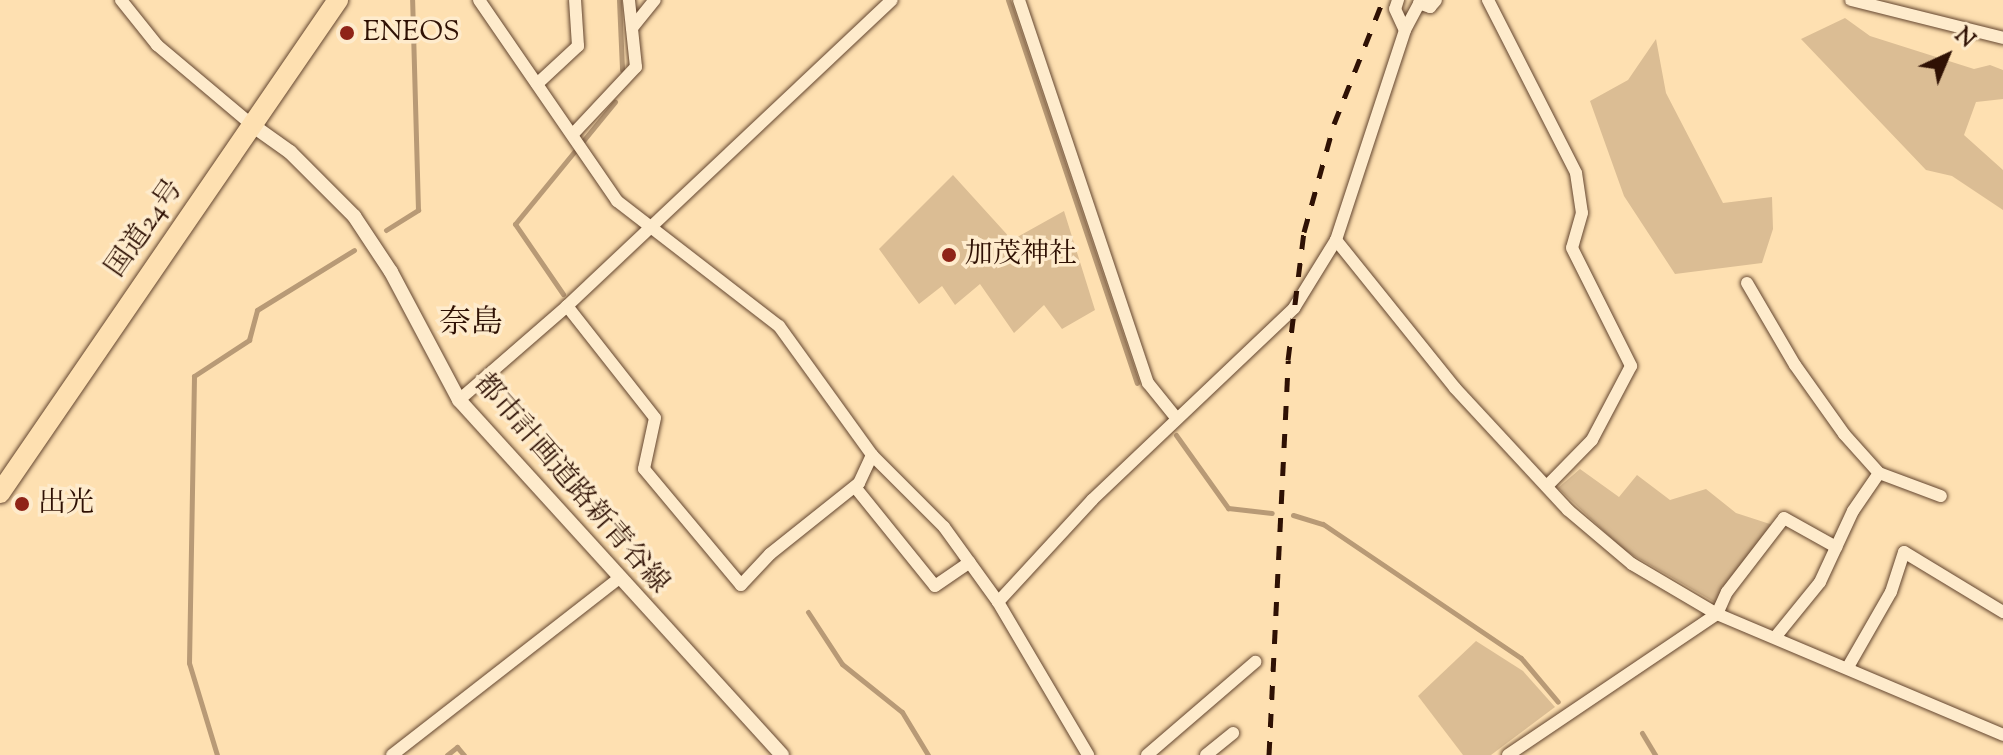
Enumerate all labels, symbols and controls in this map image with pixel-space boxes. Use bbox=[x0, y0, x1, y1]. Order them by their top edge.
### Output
place label: ENEOS bbox=[363, 16, 460, 50]
north arrow bbox=[1907, 16, 1987, 96]
text: N bbox=[1946, 21, 1981, 56]
marker: ENEOS bbox=[338, 24, 356, 42]
street label: 国道24号 bbox=[99, 174, 191, 284]
place label: 加茂神社 bbox=[965, 238, 1077, 272]
marker: 加茂神社 bbox=[940, 246, 958, 264]
district label: 奈島 bbox=[439, 305, 503, 343]
street label: 都市計画道路新青谷線 bbox=[466, 367, 676, 601]
place label: 出光 bbox=[38, 487, 94, 521]
marker: 出光 bbox=[13, 495, 31, 513]

